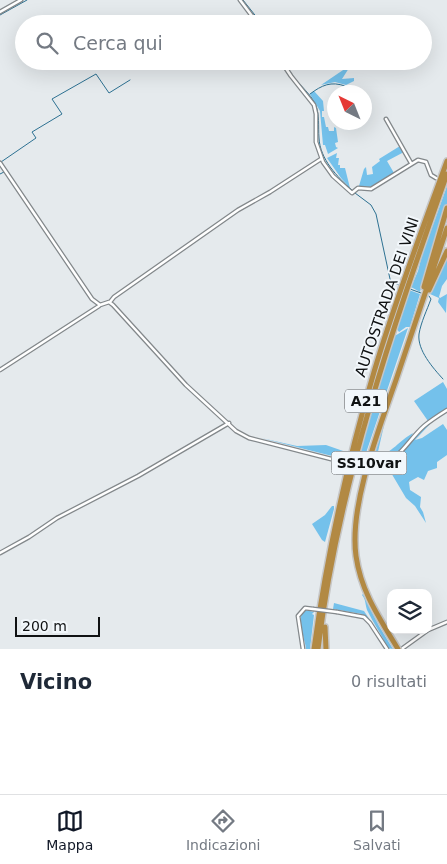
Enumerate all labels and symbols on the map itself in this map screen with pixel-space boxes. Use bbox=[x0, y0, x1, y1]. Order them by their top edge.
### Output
north arrow bbox=[327, 85, 372, 130]
street label: AUTOSTRADA DEI VINI bbox=[351, 215, 423, 379]
road number: A21 bbox=[345, 390, 387, 412]
road number: SS10var bbox=[332, 452, 406, 474]
scale bar bbox=[15, 614, 100, 637]

